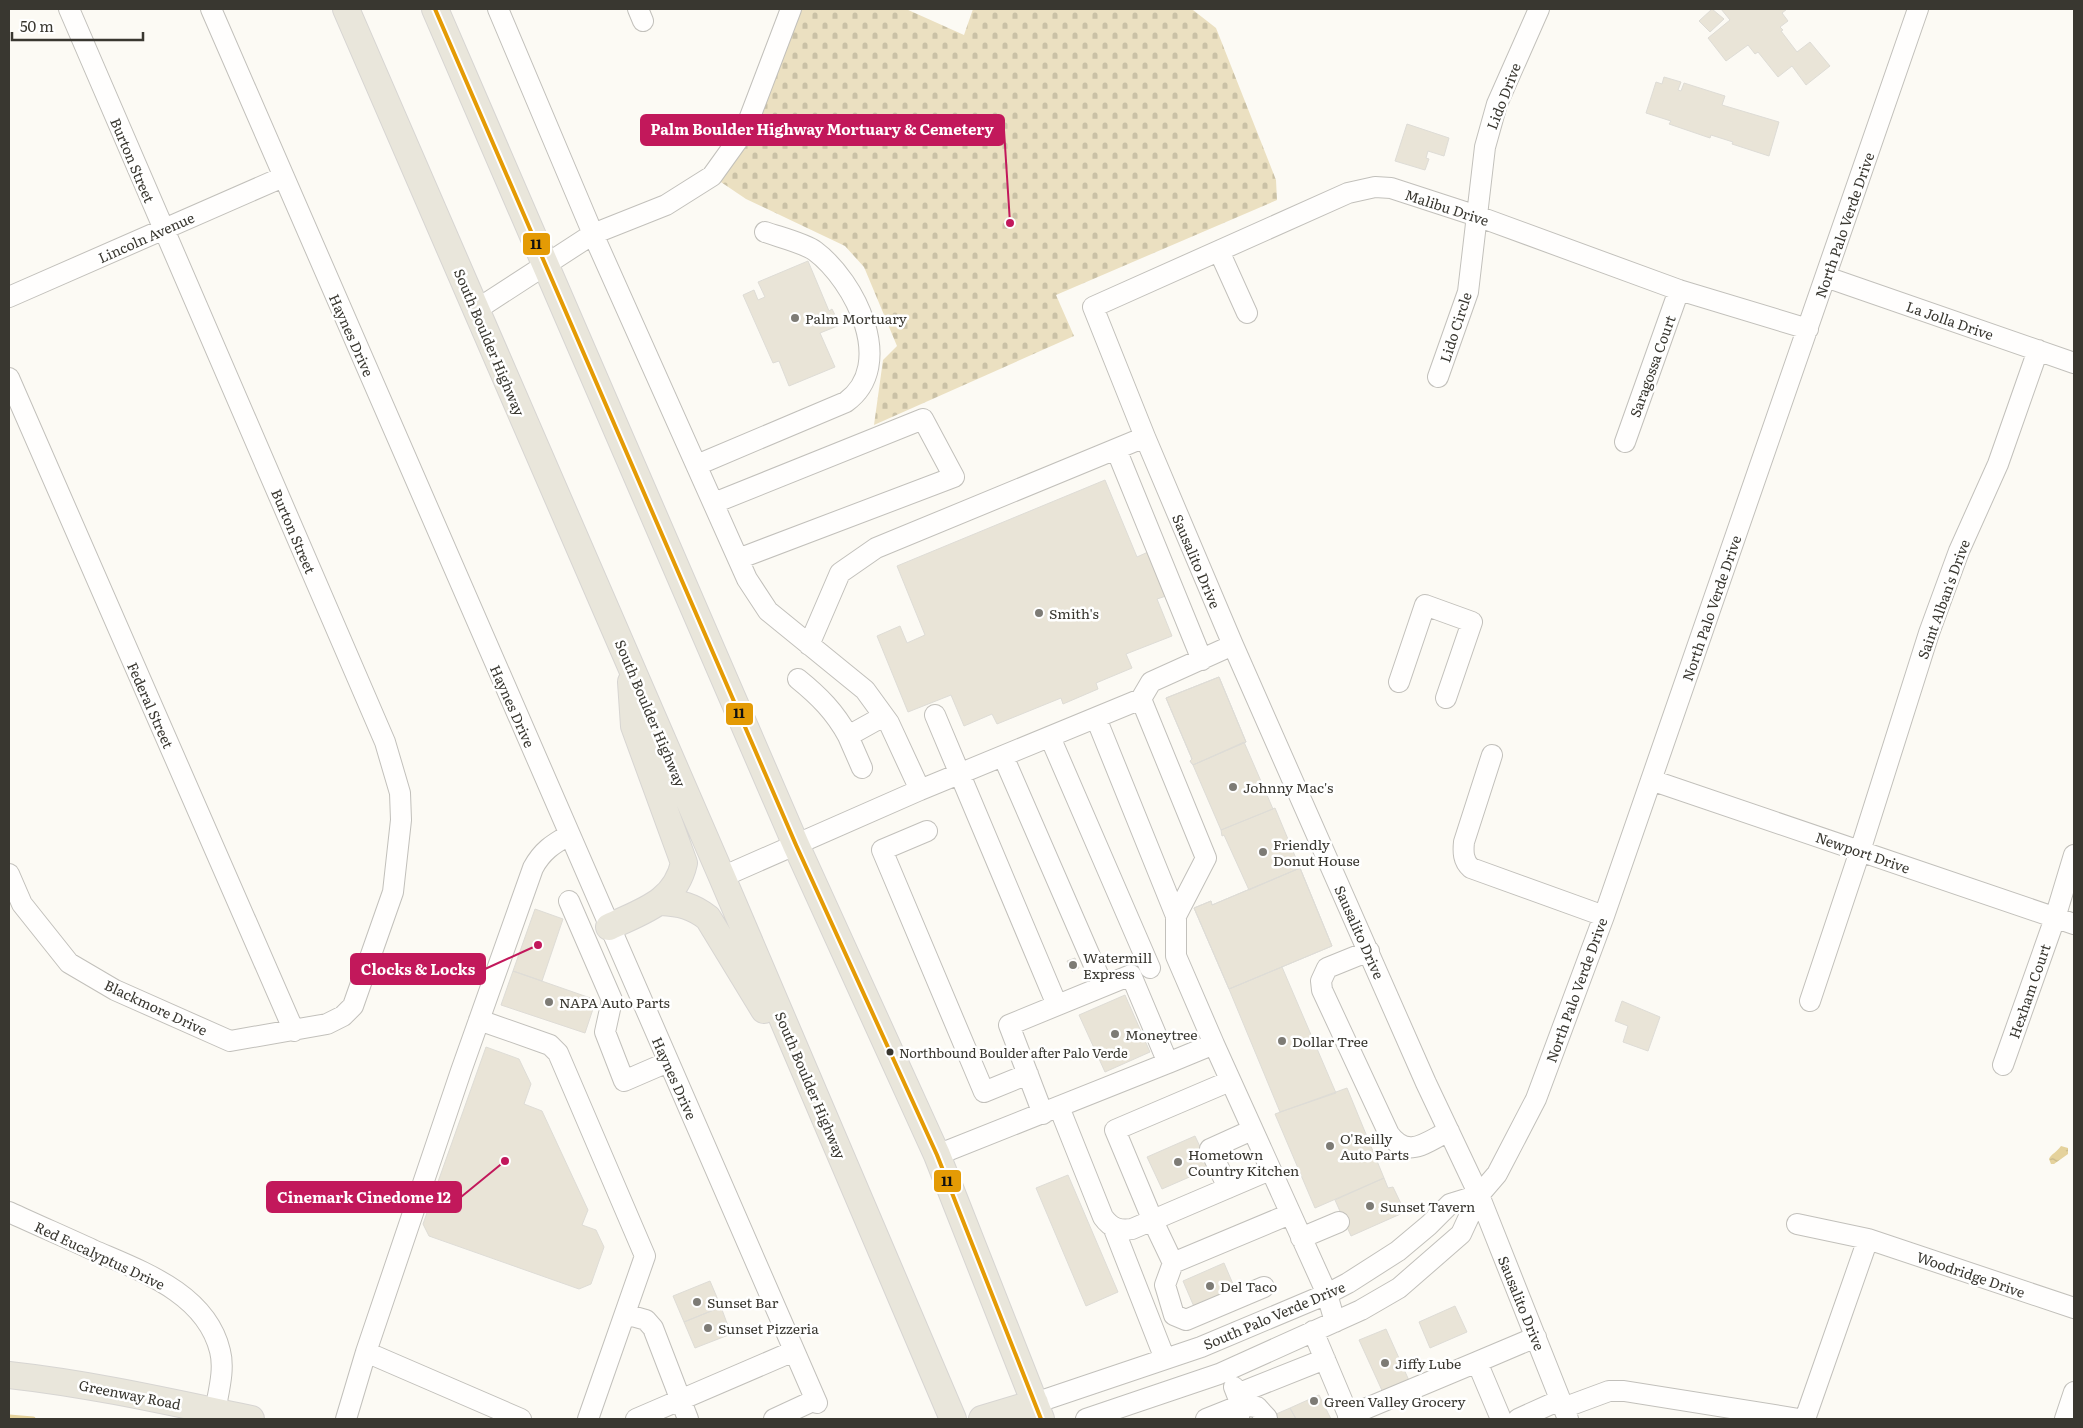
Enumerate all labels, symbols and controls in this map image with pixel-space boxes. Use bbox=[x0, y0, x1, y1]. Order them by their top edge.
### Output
scale bar bbox=[12, 10, 144, 42]
text: 50 m bbox=[20, 14, 54, 37]
street label: Lido Drive bbox=[1481, 60, 1525, 132]
street label: Burton Street bbox=[106, 114, 160, 206]
callout: Palm Boulder Highway Mortuary & Cemetery bbox=[641, 115, 1004, 145]
text: Palm Boulder Highway Mortuary & Cemetery bbox=[650, 117, 994, 140]
street label: North Palo Verde Drive bbox=[1810, 150, 1878, 300]
street label: Malibu Drive bbox=[1402, 184, 1492, 230]
street label: Lincoln Avenue bbox=[95, 207, 197, 267]
line badge: 11 bbox=[522, 232, 551, 256]
text: 11 bbox=[530, 233, 542, 253]
street label: South Boulder Highway bbox=[450, 265, 530, 420]
street label: Lido Circle bbox=[1434, 289, 1476, 365]
street label: Haynes Drive bbox=[325, 290, 379, 380]
street label: La Jolla Drive bbox=[1904, 296, 1996, 344]
place label: Palm Mortuary bbox=[805, 308, 908, 328]
marker: Palm Mortuary bbox=[789, 312, 801, 324]
street label: Saragossa Court bbox=[1624, 312, 1680, 420]
street label: Burton Street bbox=[267, 485, 321, 577]
street label: Sausalito Drive bbox=[1168, 511, 1226, 611]
street label: North Palo Verde Drive bbox=[1677, 533, 1745, 683]
street label: Saint Alban's Drive bbox=[1912, 536, 1974, 662]
place label: Smith's bbox=[1049, 603, 1099, 623]
marker: Smith's bbox=[1033, 607, 1045, 619]
street label: South Boulder Highway bbox=[611, 636, 691, 791]
street label: Federal Street bbox=[123, 659, 179, 752]
street label: Haynes Drive bbox=[486, 661, 540, 751]
line badge: 11 bbox=[725, 702, 754, 726]
text: 11 bbox=[733, 702, 745, 722]
place label: Johnny Mac's bbox=[1243, 777, 1333, 797]
marker: Johnny Mac's bbox=[1227, 781, 1239, 793]
street label: Newport Drive bbox=[1813, 826, 1913, 878]
place label: Friendly Donut House bbox=[1273, 834, 1360, 870]
marker: Friendly Donut House bbox=[1257, 846, 1269, 858]
street label: Sausalito Drive bbox=[1330, 882, 1390, 982]
street label: North Palo Verde Drive bbox=[1540, 915, 1612, 1065]
street label: Hexham Court bbox=[2003, 941, 2055, 1041]
place label: Watermill Express bbox=[1083, 947, 1152, 983]
callout: Clocks & Locks bbox=[351, 954, 485, 984]
text: Clocks & Locks bbox=[361, 957, 476, 980]
marker: Watermill Express bbox=[1067, 959, 1079, 971]
street label: Blackmore Drive bbox=[101, 974, 211, 1040]
place label: NAPA Auto Parts bbox=[559, 992, 670, 1012]
marker: NAPA Auto Parts bbox=[543, 996, 555, 1008]
street label: South Boulder Highway bbox=[771, 1008, 851, 1163]
place label: Moneytree bbox=[1125, 1024, 1198, 1044]
marker: Moneytree bbox=[1109, 1028, 1121, 1040]
place label: Dollar Tree bbox=[1292, 1031, 1368, 1051]
street label: Haynes Drive bbox=[648, 1033, 702, 1123]
marker: Dollar Tree bbox=[1276, 1035, 1288, 1047]
place label: Northbound Boulder after Palo Verde bbox=[899, 1043, 1128, 1062]
marker: Northbound Boulder after Palo Verde bbox=[885, 1047, 895, 1057]
place label: O'Reilly Auto Parts bbox=[1340, 1128, 1409, 1164]
marker: O'Reilly Auto Parts bbox=[1324, 1140, 1336, 1152]
place label: Hometown Country Kitchen bbox=[1188, 1144, 1299, 1180]
marker: Hometown Country Kitchen bbox=[1172, 1156, 1184, 1168]
line badge: 11 bbox=[933, 1169, 962, 1193]
text: 11 bbox=[941, 1170, 953, 1190]
callout: Cinemark Cinedome 12 bbox=[267, 1182, 461, 1212]
text: Cinemark Cinedome 12 bbox=[277, 1185, 451, 1208]
place label: Sunset Tavern bbox=[1380, 1196, 1475, 1216]
marker: Sunset Tavern bbox=[1364, 1200, 1376, 1212]
street label: Red Eucalyptus Drive bbox=[32, 1216, 168, 1294]
street label: Woodridge Drive bbox=[1914, 1246, 2028, 1302]
street label: Sausalito Drive bbox=[1494, 1253, 1550, 1353]
street label: South Palo Verde Drive bbox=[1200, 1276, 1348, 1354]
place label: Del Taco bbox=[1220, 1276, 1277, 1296]
marker: Del Taco bbox=[1204, 1280, 1216, 1292]
place label: Sunset Bar bbox=[707, 1292, 779, 1312]
marker: Sunset Bar bbox=[691, 1296, 703, 1308]
place label: Sunset Pizzeria bbox=[718, 1318, 819, 1338]
marker: Sunset Pizzeria bbox=[702, 1322, 714, 1334]
place label: Jiffy Lube bbox=[1395, 1353, 1461, 1373]
marker: Jiffy Lube bbox=[1379, 1357, 1391, 1369]
street label: Greenway Road bbox=[77, 1374, 183, 1414]
place label: Green Valley Grocery bbox=[1324, 1391, 1466, 1411]
marker: Green Valley Grocery bbox=[1308, 1395, 1320, 1407]

